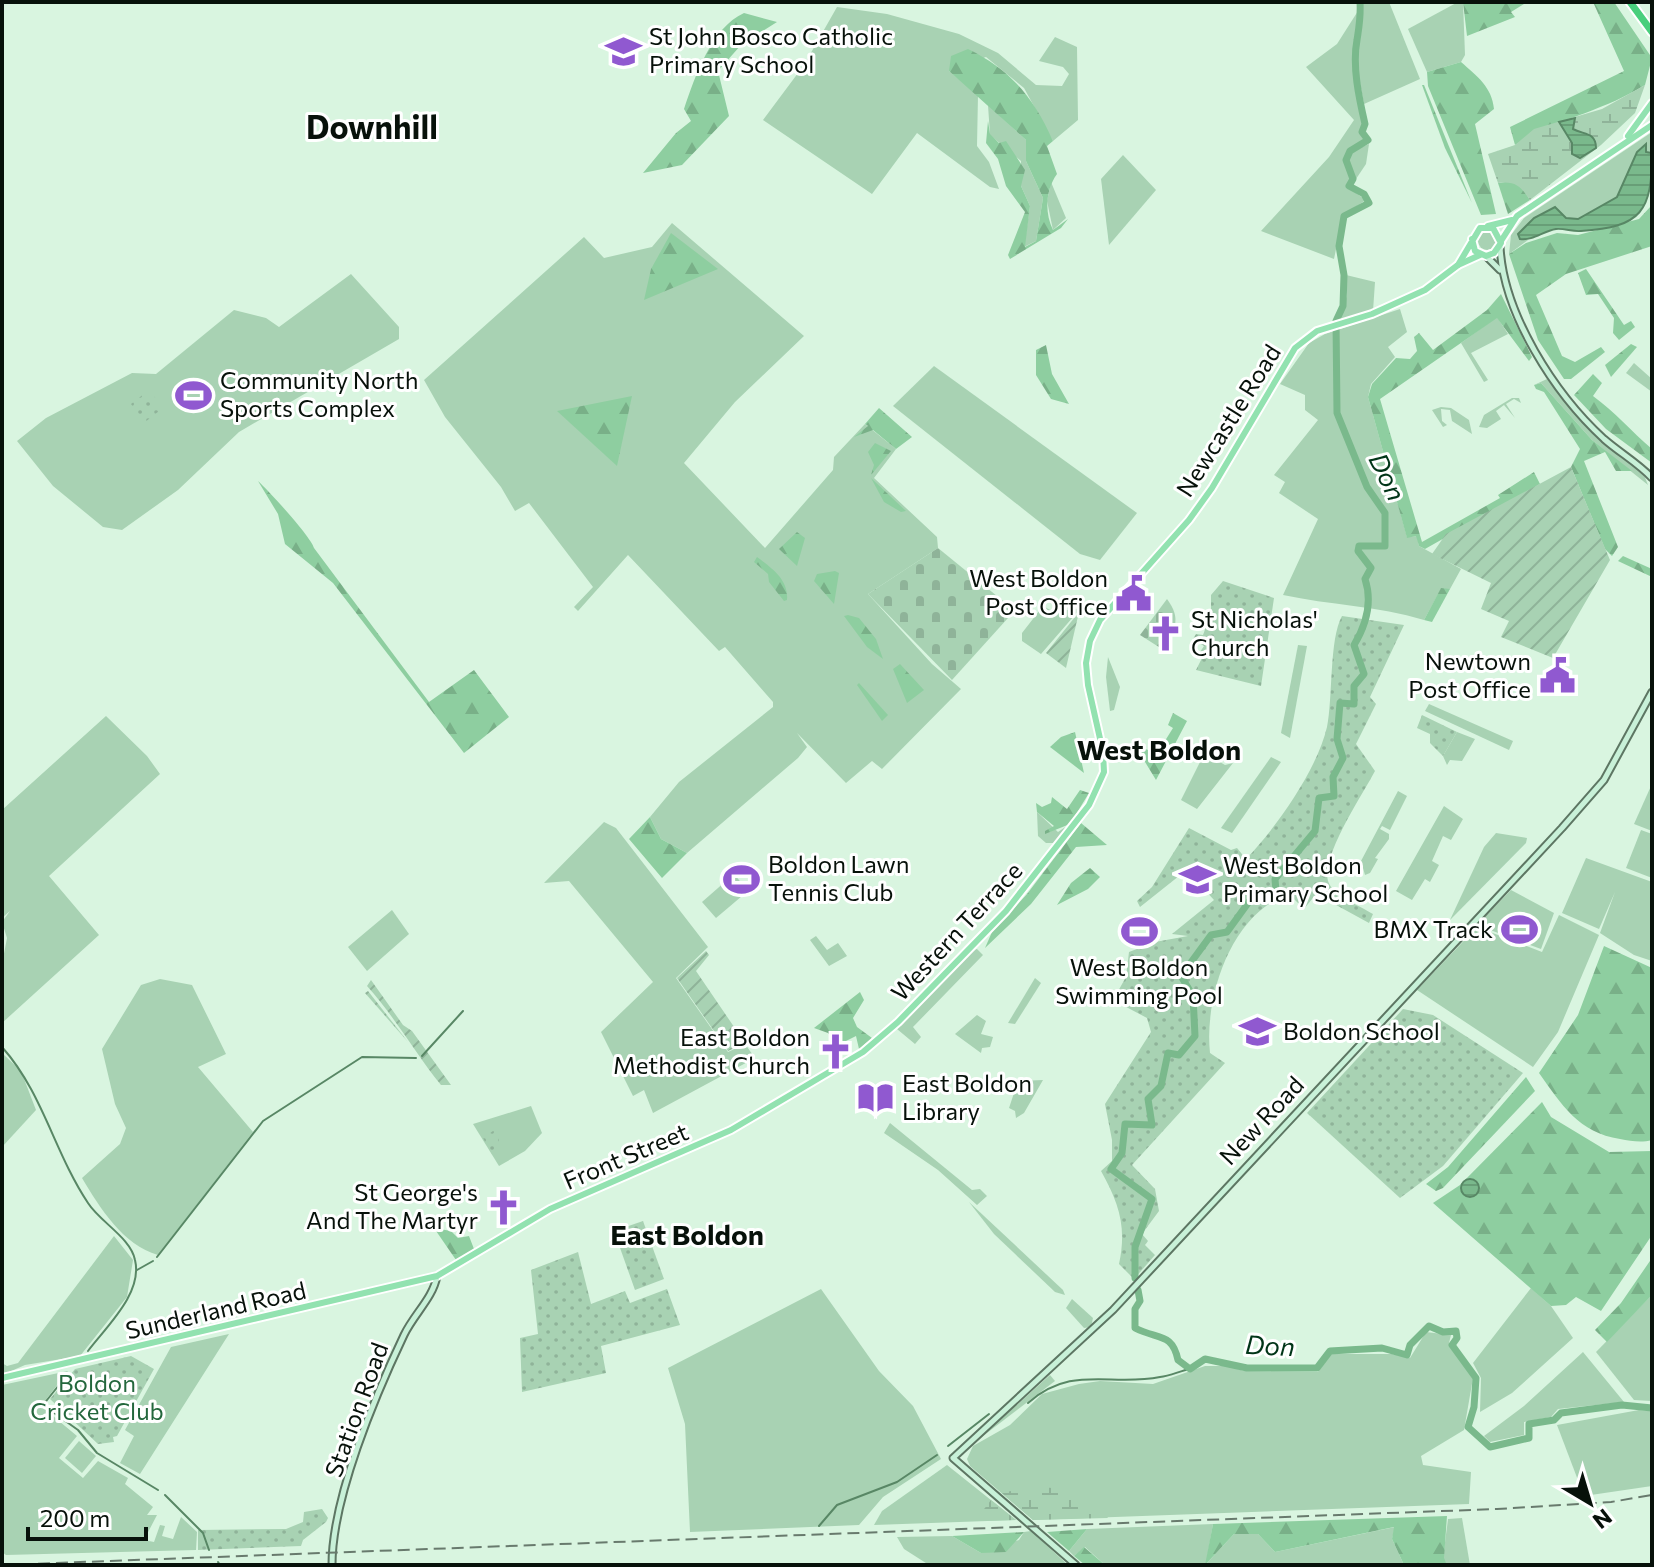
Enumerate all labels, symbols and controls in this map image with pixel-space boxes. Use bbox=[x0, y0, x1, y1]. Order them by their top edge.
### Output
place label: St John Bosco Catholic Primary School bbox=[649, 21, 893, 78]
school or university icon: St John Bosco Catholic Primary School bbox=[604, 32, 642, 70]
district label: Downhill bbox=[306, 106, 438, 146]
street label: Newcastle Road bbox=[1169, 339, 1286, 502]
place label: Community North Sports Complex bbox=[220, 365, 418, 422]
sports icon: Community North Sports Complex bbox=[175, 376, 213, 414]
water label: Don bbox=[1364, 447, 1413, 505]
place label: West Boldon Post Office bbox=[969, 563, 1108, 620]
public building icon: West Boldon Post Office bbox=[1115, 574, 1153, 612]
place label: St Nicholas' Church bbox=[1191, 604, 1318, 661]
church icon: St Nicholas' Church bbox=[1146, 615, 1184, 653]
place label: Newtown Post Office bbox=[1408, 646, 1531, 703]
public building icon: Newtown Post Office bbox=[1538, 657, 1576, 695]
district label: West Boldon bbox=[1077, 732, 1241, 766]
place label: Boldon Lawn Tennis Club bbox=[768, 849, 909, 906]
place label: West Boldon Primary School bbox=[1223, 850, 1388, 907]
street label: Western Terrace bbox=[884, 856, 1027, 1006]
sports icon: Boldon Lawn Tennis Club bbox=[723, 860, 761, 898]
school or university icon: West Boldon Primary School bbox=[1178, 861, 1216, 899]
sports icon: BMX Track bbox=[1500, 911, 1538, 949]
sports icon: West Boldon Swimming Pool bbox=[1120, 912, 1158, 950]
place label: BMX Track bbox=[1373, 914, 1493, 943]
place label: West Boldon Swimming Pool bbox=[1055, 952, 1223, 1009]
school or university icon: Boldon School bbox=[1238, 1013, 1276, 1051]
place label: Boldon School bbox=[1283, 1016, 1440, 1045]
place label: East Boldon Methodist Church bbox=[613, 1022, 810, 1079]
church icon: East Boldon Methodist Church bbox=[817, 1033, 855, 1071]
place label: East Boldon Library bbox=[902, 1068, 1032, 1125]
street label: New Road bbox=[1213, 1070, 1309, 1170]
library icon: East Boldon Library bbox=[857, 1079, 895, 1117]
street label: Front Street bbox=[559, 1116, 692, 1195]
place label: St George's And The Martyr bbox=[306, 1177, 478, 1234]
church icon: St George's And The Martyr bbox=[485, 1188, 523, 1226]
district label: East Boldon bbox=[610, 1217, 764, 1251]
street label: Sunderland Road bbox=[123, 1275, 309, 1344]
water label: Don bbox=[1245, 1328, 1296, 1361]
street label: Station Road bbox=[318, 1338, 393, 1481]
park label: Boldon Cricket Club bbox=[30, 1368, 164, 1425]
north arrow bbox=[1550, 1463, 1630, 1543]
scale bar bbox=[28, 1491, 146, 1541]
text: 200 m bbox=[40, 1503, 110, 1532]
text: N bbox=[1588, 1503, 1617, 1535]

